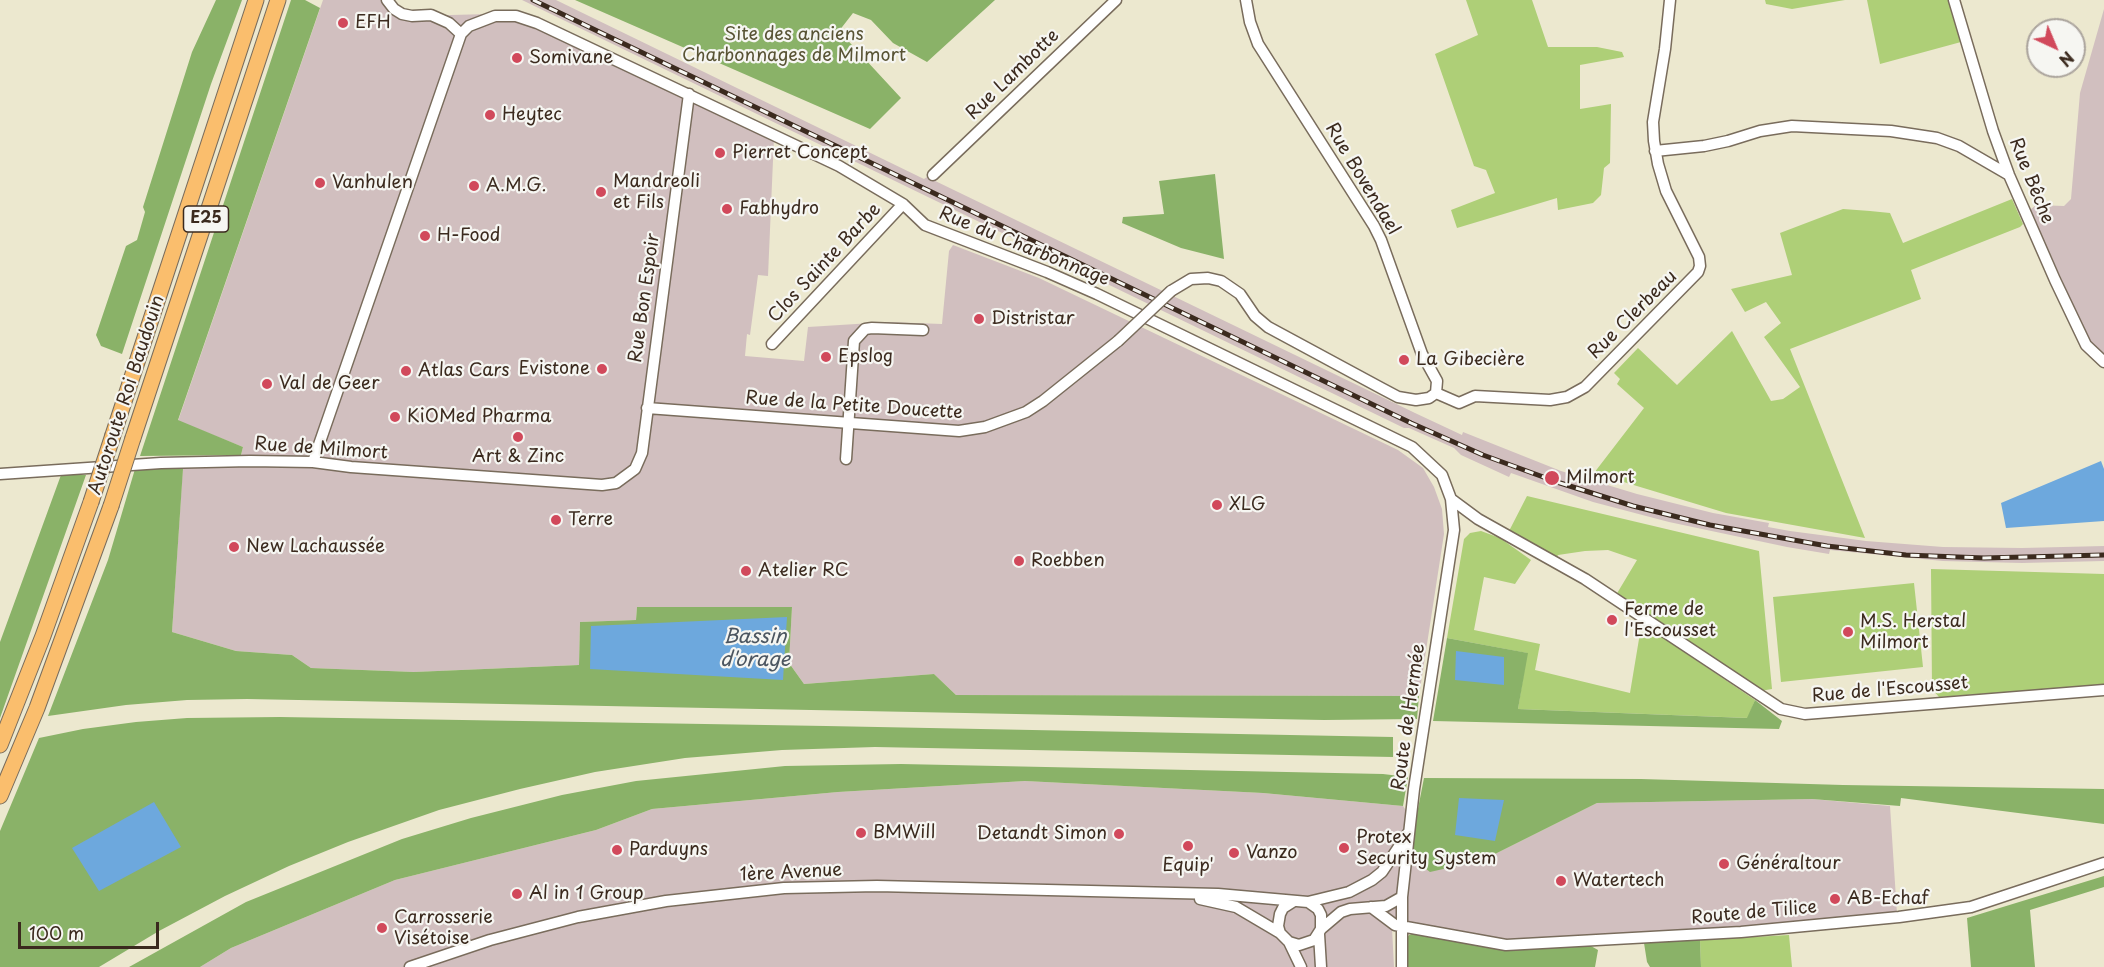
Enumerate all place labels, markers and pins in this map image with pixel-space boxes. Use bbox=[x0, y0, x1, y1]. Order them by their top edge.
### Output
place label: EFH bbox=[355, 12, 391, 34]
marker: EFH bbox=[336, 16, 350, 30]
place label: Somivane bbox=[529, 47, 613, 69]
marker: Somivane bbox=[510, 51, 524, 65]
place label: Heytec bbox=[502, 104, 562, 126]
marker: Heytec bbox=[483, 108, 497, 122]
place label: Pierret Concept bbox=[732, 142, 868, 164]
marker: Pierret Concept bbox=[713, 146, 727, 160]
place label: Mandreoli et Fils bbox=[613, 171, 700, 213]
place label: Vanhulen bbox=[332, 172, 413, 194]
place label: A.M.G. bbox=[486, 175, 547, 197]
marker: Vanhulen bbox=[313, 176, 327, 190]
marker: A.M.G. bbox=[467, 179, 481, 193]
marker: Mandreoli et Fils bbox=[594, 185, 608, 199]
place label: Fabhydro bbox=[739, 198, 819, 220]
marker: Fabhydro bbox=[720, 202, 734, 216]
place label: H-Food bbox=[437, 225, 500, 247]
marker: H-Food bbox=[418, 229, 432, 243]
place label: Distristar bbox=[991, 308, 1075, 330]
marker: Distristar bbox=[972, 312, 986, 326]
place label: Epslog bbox=[838, 346, 893, 368]
place label: La Gibecière bbox=[1416, 349, 1525, 371]
marker: Epslog bbox=[819, 350, 833, 364]
marker: La Gibecière bbox=[1397, 353, 1411, 367]
place label: Evistone bbox=[518, 358, 590, 380]
place label: Atlas Cars bbox=[418, 360, 509, 382]
marker: Evistone bbox=[595, 362, 609, 376]
marker: Atlas Cars bbox=[399, 364, 413, 378]
place label: Val de Geer bbox=[279, 373, 380, 395]
marker: Val de Geer bbox=[260, 377, 274, 391]
place label: KiOMed Pharma bbox=[407, 406, 551, 428]
marker: KiOMed Pharma bbox=[388, 410, 402, 424]
marker: Art & Zinc bbox=[511, 430, 525, 444]
place label: Art & Zinc bbox=[472, 446, 564, 468]
place label: Milmort bbox=[1566, 467, 1635, 489]
marker: Milmort bbox=[1543, 469, 1561, 487]
place label: XLG bbox=[1229, 494, 1265, 516]
marker: XLG bbox=[1210, 498, 1224, 512]
place label: Terre bbox=[568, 509, 613, 531]
marker: Terre bbox=[549, 513, 563, 527]
place label: New Lachaussée bbox=[246, 536, 385, 558]
marker: New Lachaussée bbox=[227, 540, 241, 554]
place label: Roebben bbox=[1031, 550, 1105, 572]
marker: Roebben bbox=[1012, 554, 1026, 568]
place label: Atelier RC bbox=[758, 560, 849, 582]
marker: Atelier RC bbox=[739, 564, 753, 578]
place label: Ferme de l'Escousset bbox=[1624, 599, 1716, 642]
place label: M.S. Herstal Milmort bbox=[1860, 611, 1966, 654]
marker: Ferme de l'Escousset bbox=[1605, 613, 1619, 627]
marker: M.S. Herstal Milmort bbox=[1841, 625, 1855, 639]
place label: BMWill bbox=[873, 822, 935, 844]
place label: Detandt Simon bbox=[976, 823, 1107, 845]
marker: BMWill bbox=[854, 826, 868, 840]
marker: Detandt Simon bbox=[1112, 827, 1126, 841]
place label: Protex Security System bbox=[1356, 827, 1496, 870]
place label: Parduyns bbox=[629, 839, 708, 861]
marker: Equip' bbox=[1181, 839, 1195, 853]
marker: Protex Security System bbox=[1337, 841, 1351, 855]
place label: Vanzo bbox=[1246, 842, 1297, 864]
marker: Parduyns bbox=[610, 843, 624, 857]
marker: Vanzo bbox=[1227, 846, 1241, 860]
place label: Généraltour bbox=[1736, 853, 1841, 875]
place label: Equip' bbox=[1162, 855, 1214, 877]
marker: Généraltour bbox=[1717, 857, 1731, 871]
place label: Watertech bbox=[1573, 870, 1664, 892]
marker: Watertech bbox=[1554, 874, 1568, 888]
place label: Al in 1 Group bbox=[529, 883, 644, 905]
marker: Al in 1 Group bbox=[510, 887, 524, 901]
place label: AB-Echaf bbox=[1847, 888, 1929, 910]
marker: AB-Echaf bbox=[1828, 892, 1842, 906]
place label: Carrosserie Visétoise bbox=[394, 907, 493, 950]
marker: Carrosserie Visétoise bbox=[375, 921, 389, 935]

